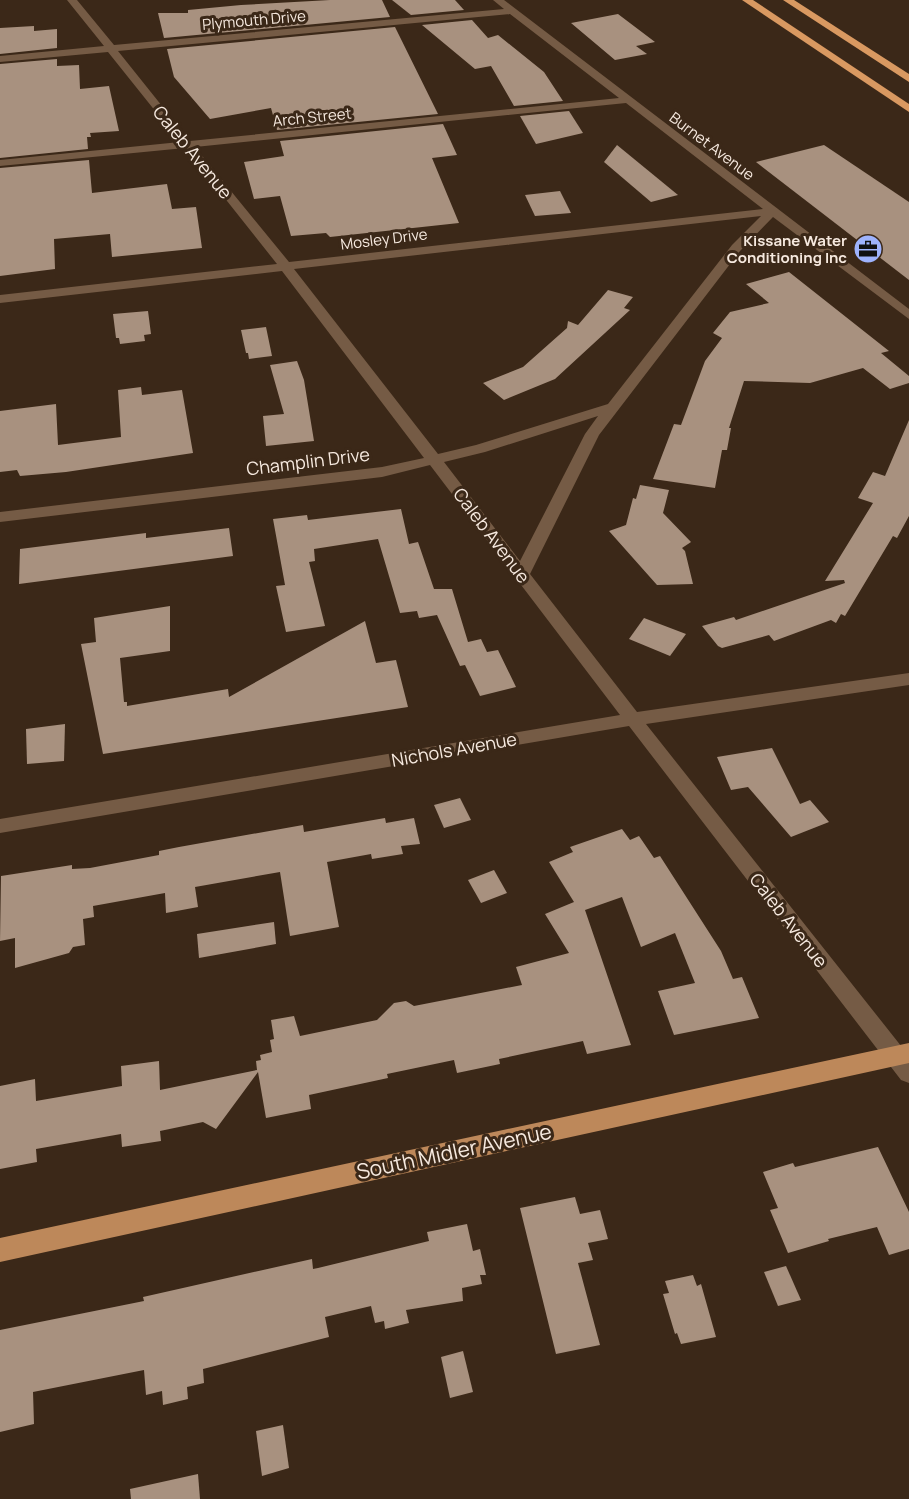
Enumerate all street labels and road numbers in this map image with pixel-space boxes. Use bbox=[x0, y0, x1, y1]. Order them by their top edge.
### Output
street label: Plymouth Drive bbox=[201, 5, 307, 35]
street label: Caleb Avenue bbox=[148, 100, 238, 204]
street label: Arch Street bbox=[272, 102, 352, 132]
street label: Burnet Avenue bbox=[665, 107, 759, 185]
street label: Mosley Drive bbox=[339, 223, 429, 255]
street label: Champlin Drive bbox=[245, 442, 371, 480]
street label: Caleb Avenue bbox=[448, 482, 536, 588]
street label: Nichols Avenue bbox=[390, 726, 518, 772]
street label: Caleb Avenue bbox=[745, 868, 833, 972]
street label: South Midler Avenue bbox=[354, 1117, 554, 1185]

